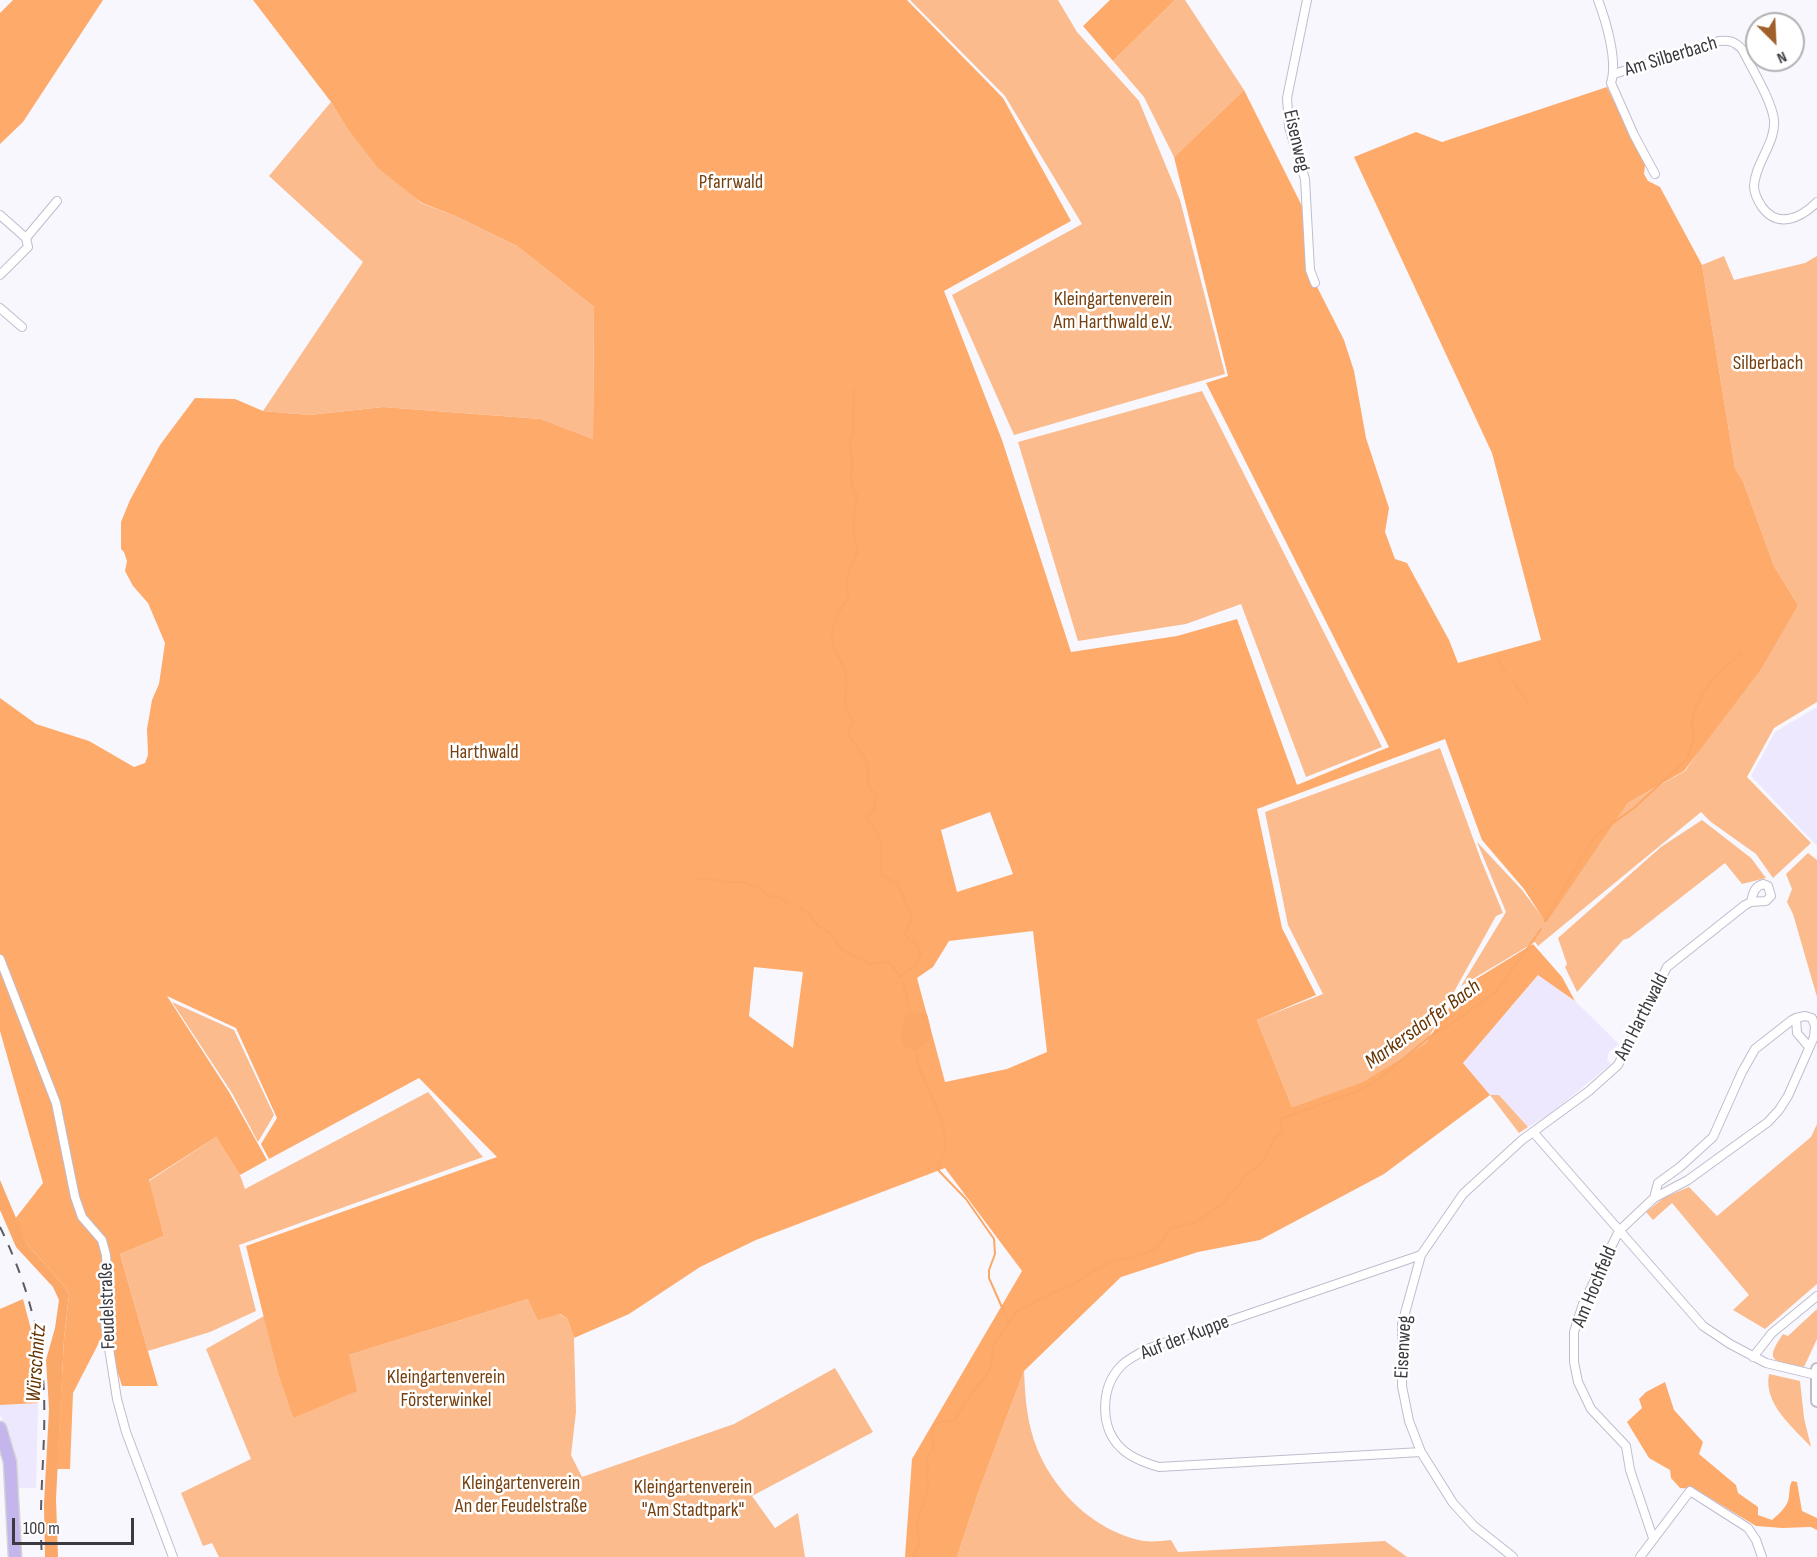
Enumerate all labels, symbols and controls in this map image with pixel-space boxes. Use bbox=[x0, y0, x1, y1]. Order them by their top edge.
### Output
north arrow bbox=[1745, 12, 1805, 72]
street label: Am Silberbach bbox=[1622, 32, 1720, 82]
text: N bbox=[1774, 47, 1789, 67]
street label: Eisenweg bbox=[1277, 108, 1315, 174]
park label: Pfarrwald bbox=[699, 171, 763, 195]
park label: Kleingartenverein Am Harthwald e.V. bbox=[1054, 288, 1172, 335]
park label: Silberbach bbox=[1733, 352, 1803, 376]
park label: Harthwald bbox=[449, 741, 519, 765]
street label: Am Harthwald bbox=[1610, 970, 1674, 1064]
water label: Markersdorfer Bach bbox=[1360, 975, 1486, 1075]
street label: Am Hochfeld bbox=[1567, 1243, 1623, 1331]
street label: Feudelstraße bbox=[94, 1262, 122, 1350]
street label: Auf der Kuppe bbox=[1137, 1310, 1233, 1366]
street label: Eisenweg bbox=[1390, 1315, 1418, 1379]
water label: Würschnitz bbox=[22, 1323, 52, 1403]
park label: Kleingartenverein Försterwinkel bbox=[387, 1366, 505, 1413]
park label: Kleingartenverein An der Feudelstraße bbox=[455, 1472, 587, 1519]
park label: Kleingartenverein "Am Stadtpark" bbox=[634, 1476, 752, 1523]
scale bar bbox=[15, 1506, 136, 1544]
text: 100 m bbox=[23, 1518, 60, 1539]

